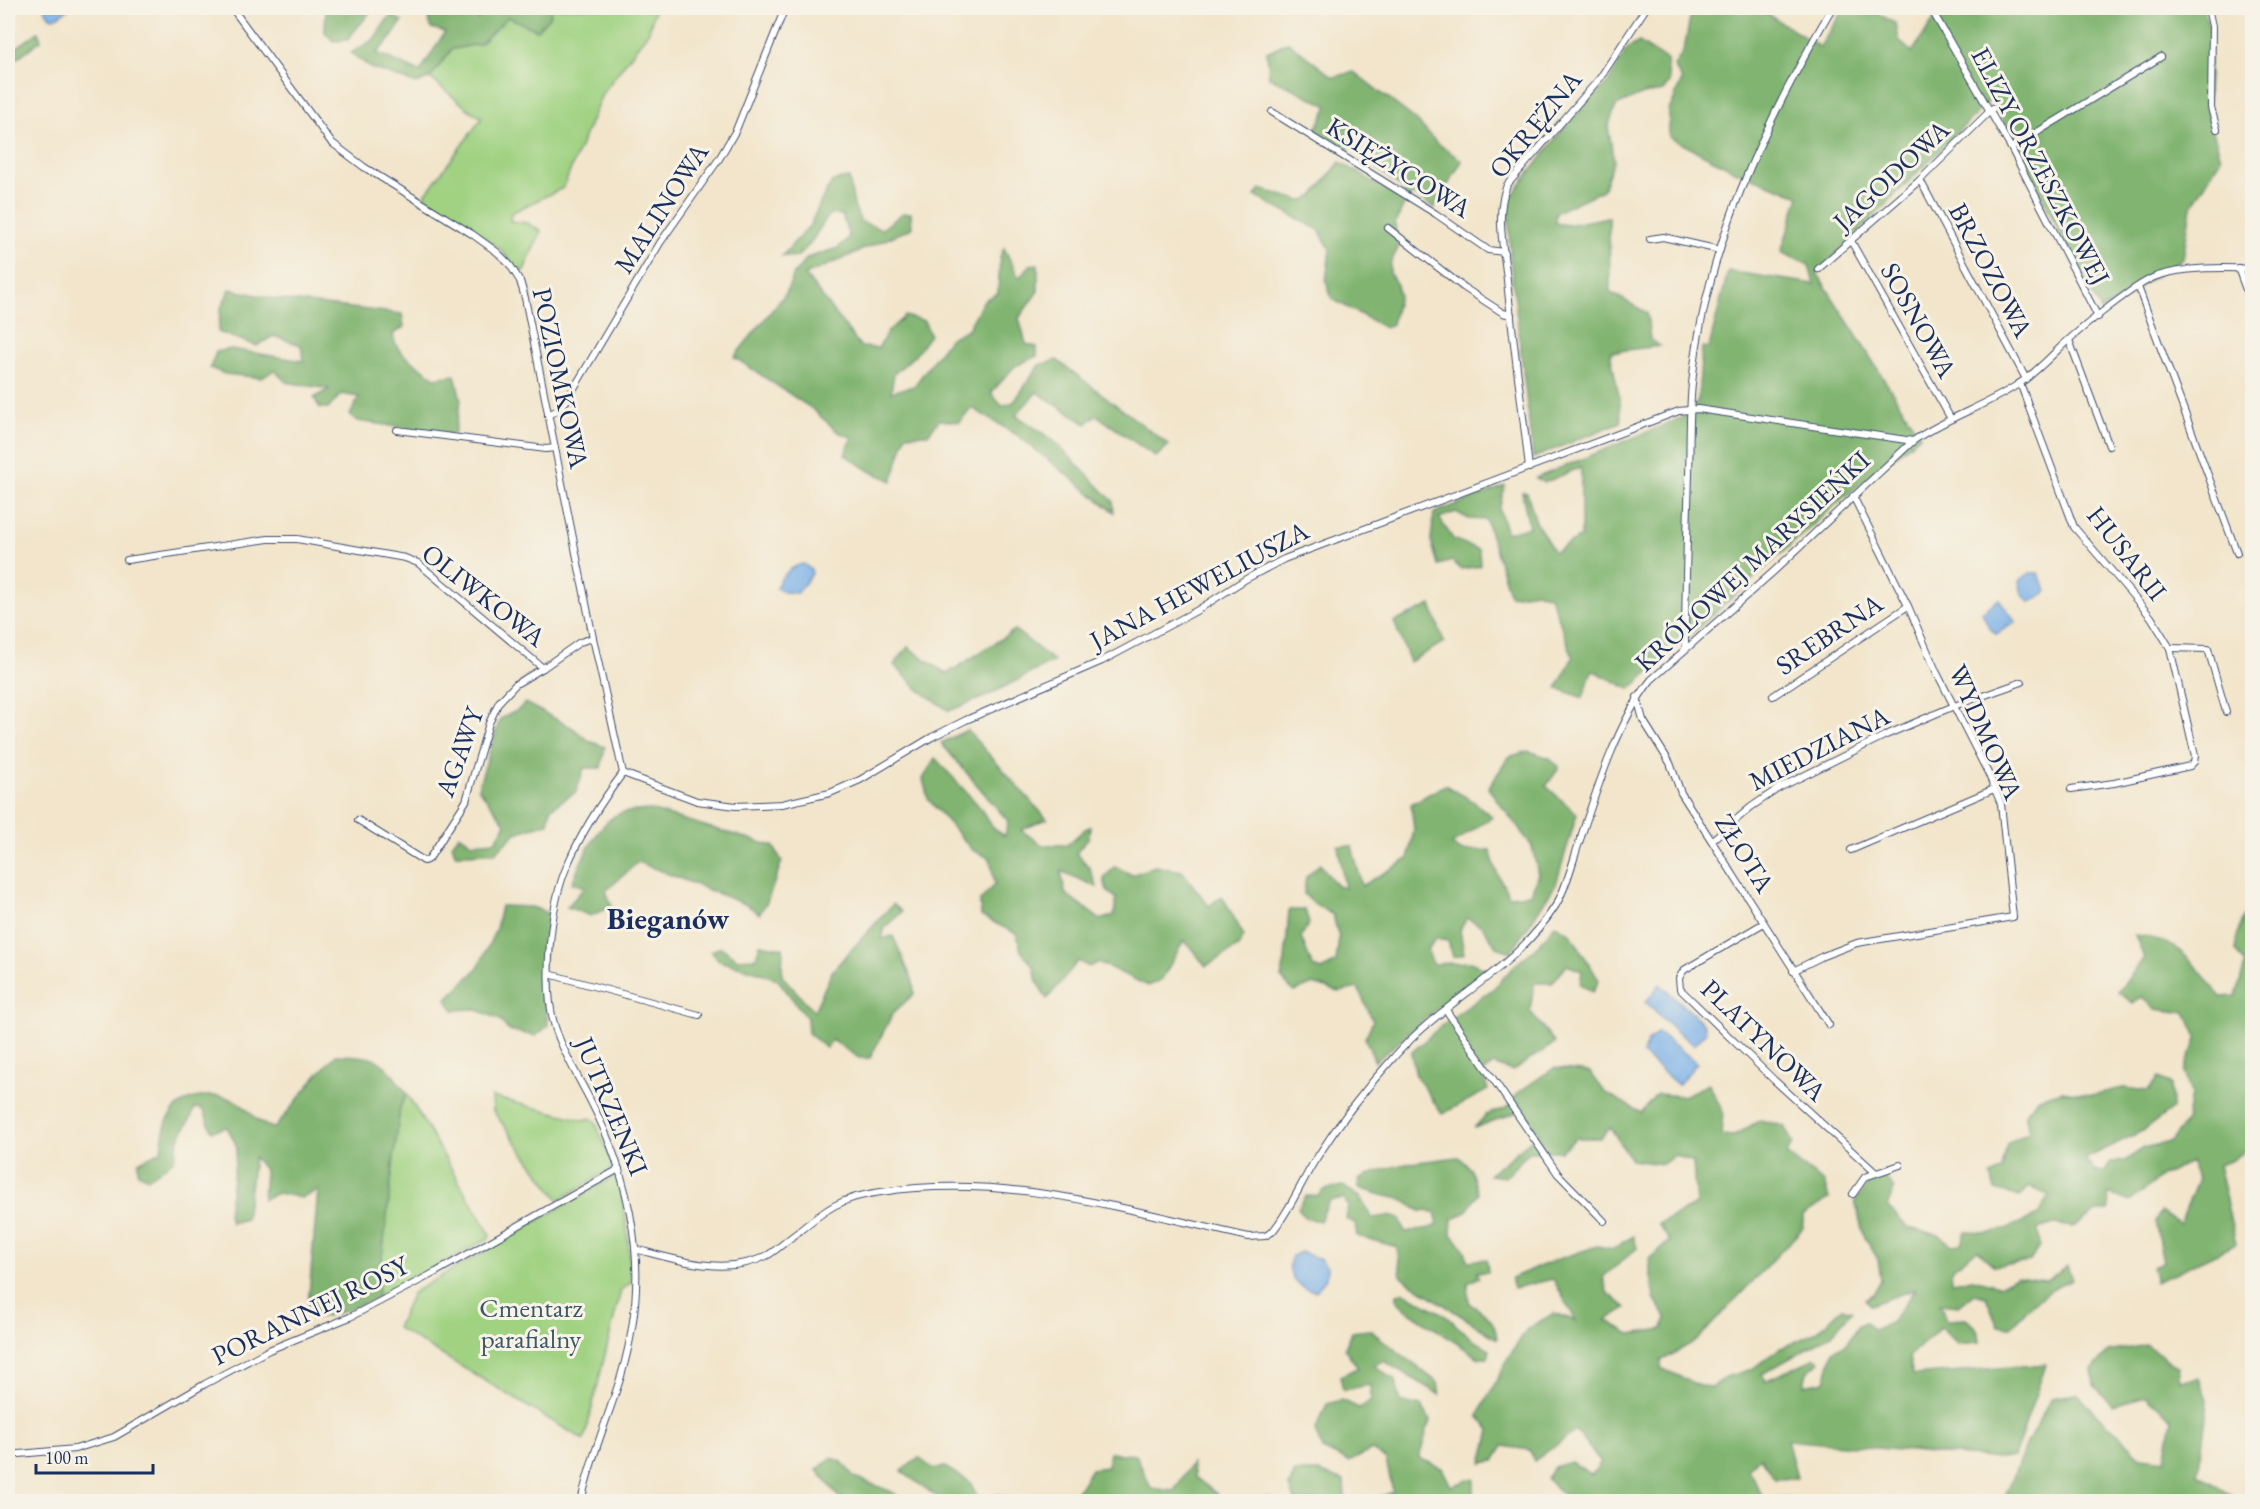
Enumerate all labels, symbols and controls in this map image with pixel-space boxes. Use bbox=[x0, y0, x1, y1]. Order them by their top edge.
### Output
street label: ELIZY ORZESZKOWEJ bbox=[1963, 41, 2119, 291]
street label: OKRĘŻNA bbox=[1481, 63, 1589, 185]
street label: KSIĘŻYCOWA bbox=[1320, 109, 1478, 226]
street label: JAGODOWA bbox=[1824, 112, 1957, 239]
street label: MALINOWA bbox=[606, 136, 716, 280]
street label: BRZOZOWA bbox=[1941, 197, 2041, 344]
street label: SOSNOWA bbox=[1873, 256, 1965, 384]
street label: POZIOMKOWA bbox=[525, 284, 597, 472]
street label: KRÓLOWEJ MARYSIEŃKI bbox=[1627, 443, 1877, 679]
street label: HUSARII bbox=[2079, 499, 2175, 607]
street label: JANA HEWELIUSZA bbox=[1082, 512, 1315, 658]
street label: OLIWKOWA bbox=[415, 536, 553, 655]
street label: SREBRNA bbox=[1769, 585, 1890, 683]
street label: WYDMOWA bbox=[1941, 659, 2032, 805]
street label: MIEDZIANA bbox=[1743, 697, 1896, 798]
street label: AGAWY bbox=[426, 701, 492, 803]
street label: ZŁOTA bbox=[1707, 807, 1783, 899]
district label: Bieganów bbox=[607, 899, 730, 938]
street label: PLATYNOWA bbox=[1694, 971, 1834, 1109]
street label: JUTRZENKI bbox=[566, 1030, 657, 1180]
street label: PORANNEJ ROSY bbox=[206, 1247, 416, 1373]
park label: Cmentarz parafialny bbox=[479, 1290, 584, 1356]
scale bar bbox=[36, 1437, 153, 1475]
text: 100 m bbox=[45, 1446, 89, 1469]

